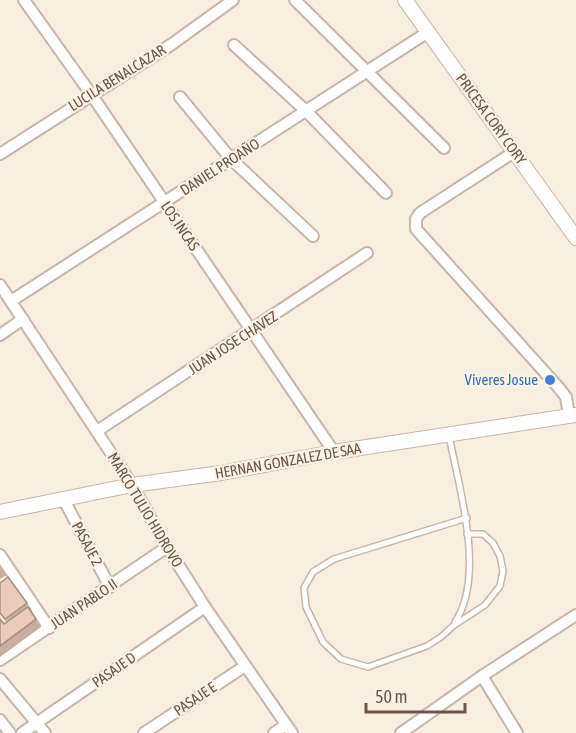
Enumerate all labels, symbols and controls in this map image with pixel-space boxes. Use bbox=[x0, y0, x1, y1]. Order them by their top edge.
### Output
street label: LUCILA BENALCAZAR bbox=[65, 41, 169, 114]
street label: PRICESA CORY CORY bbox=[453, 70, 530, 168]
street label: DANIEL PROAÑO bbox=[177, 135, 263, 199]
street label: LOS INCAS bbox=[158, 198, 203, 254]
street label: JUAN JOSE CHAVEZ bbox=[185, 307, 281, 378]
place label: Víveres Josue bbox=[465, 371, 538, 388]
marker: Víveres Josue bbox=[543, 373, 557, 387]
street label: HERNAN GONZALEZ DE SAA bbox=[213, 439, 363, 482]
street label: MARCO TULIO HIDROVO bbox=[104, 449, 187, 570]
street label: PASAJE 2 bbox=[69, 519, 106, 569]
street label: JUAN PABLO II bbox=[47, 575, 120, 632]
street label: PASAJE D bbox=[89, 648, 139, 691]
scale bar bbox=[366, 676, 465, 714]
street label: PASAJE E bbox=[170, 678, 220, 719]
text: 50 m bbox=[375, 686, 407, 707]

